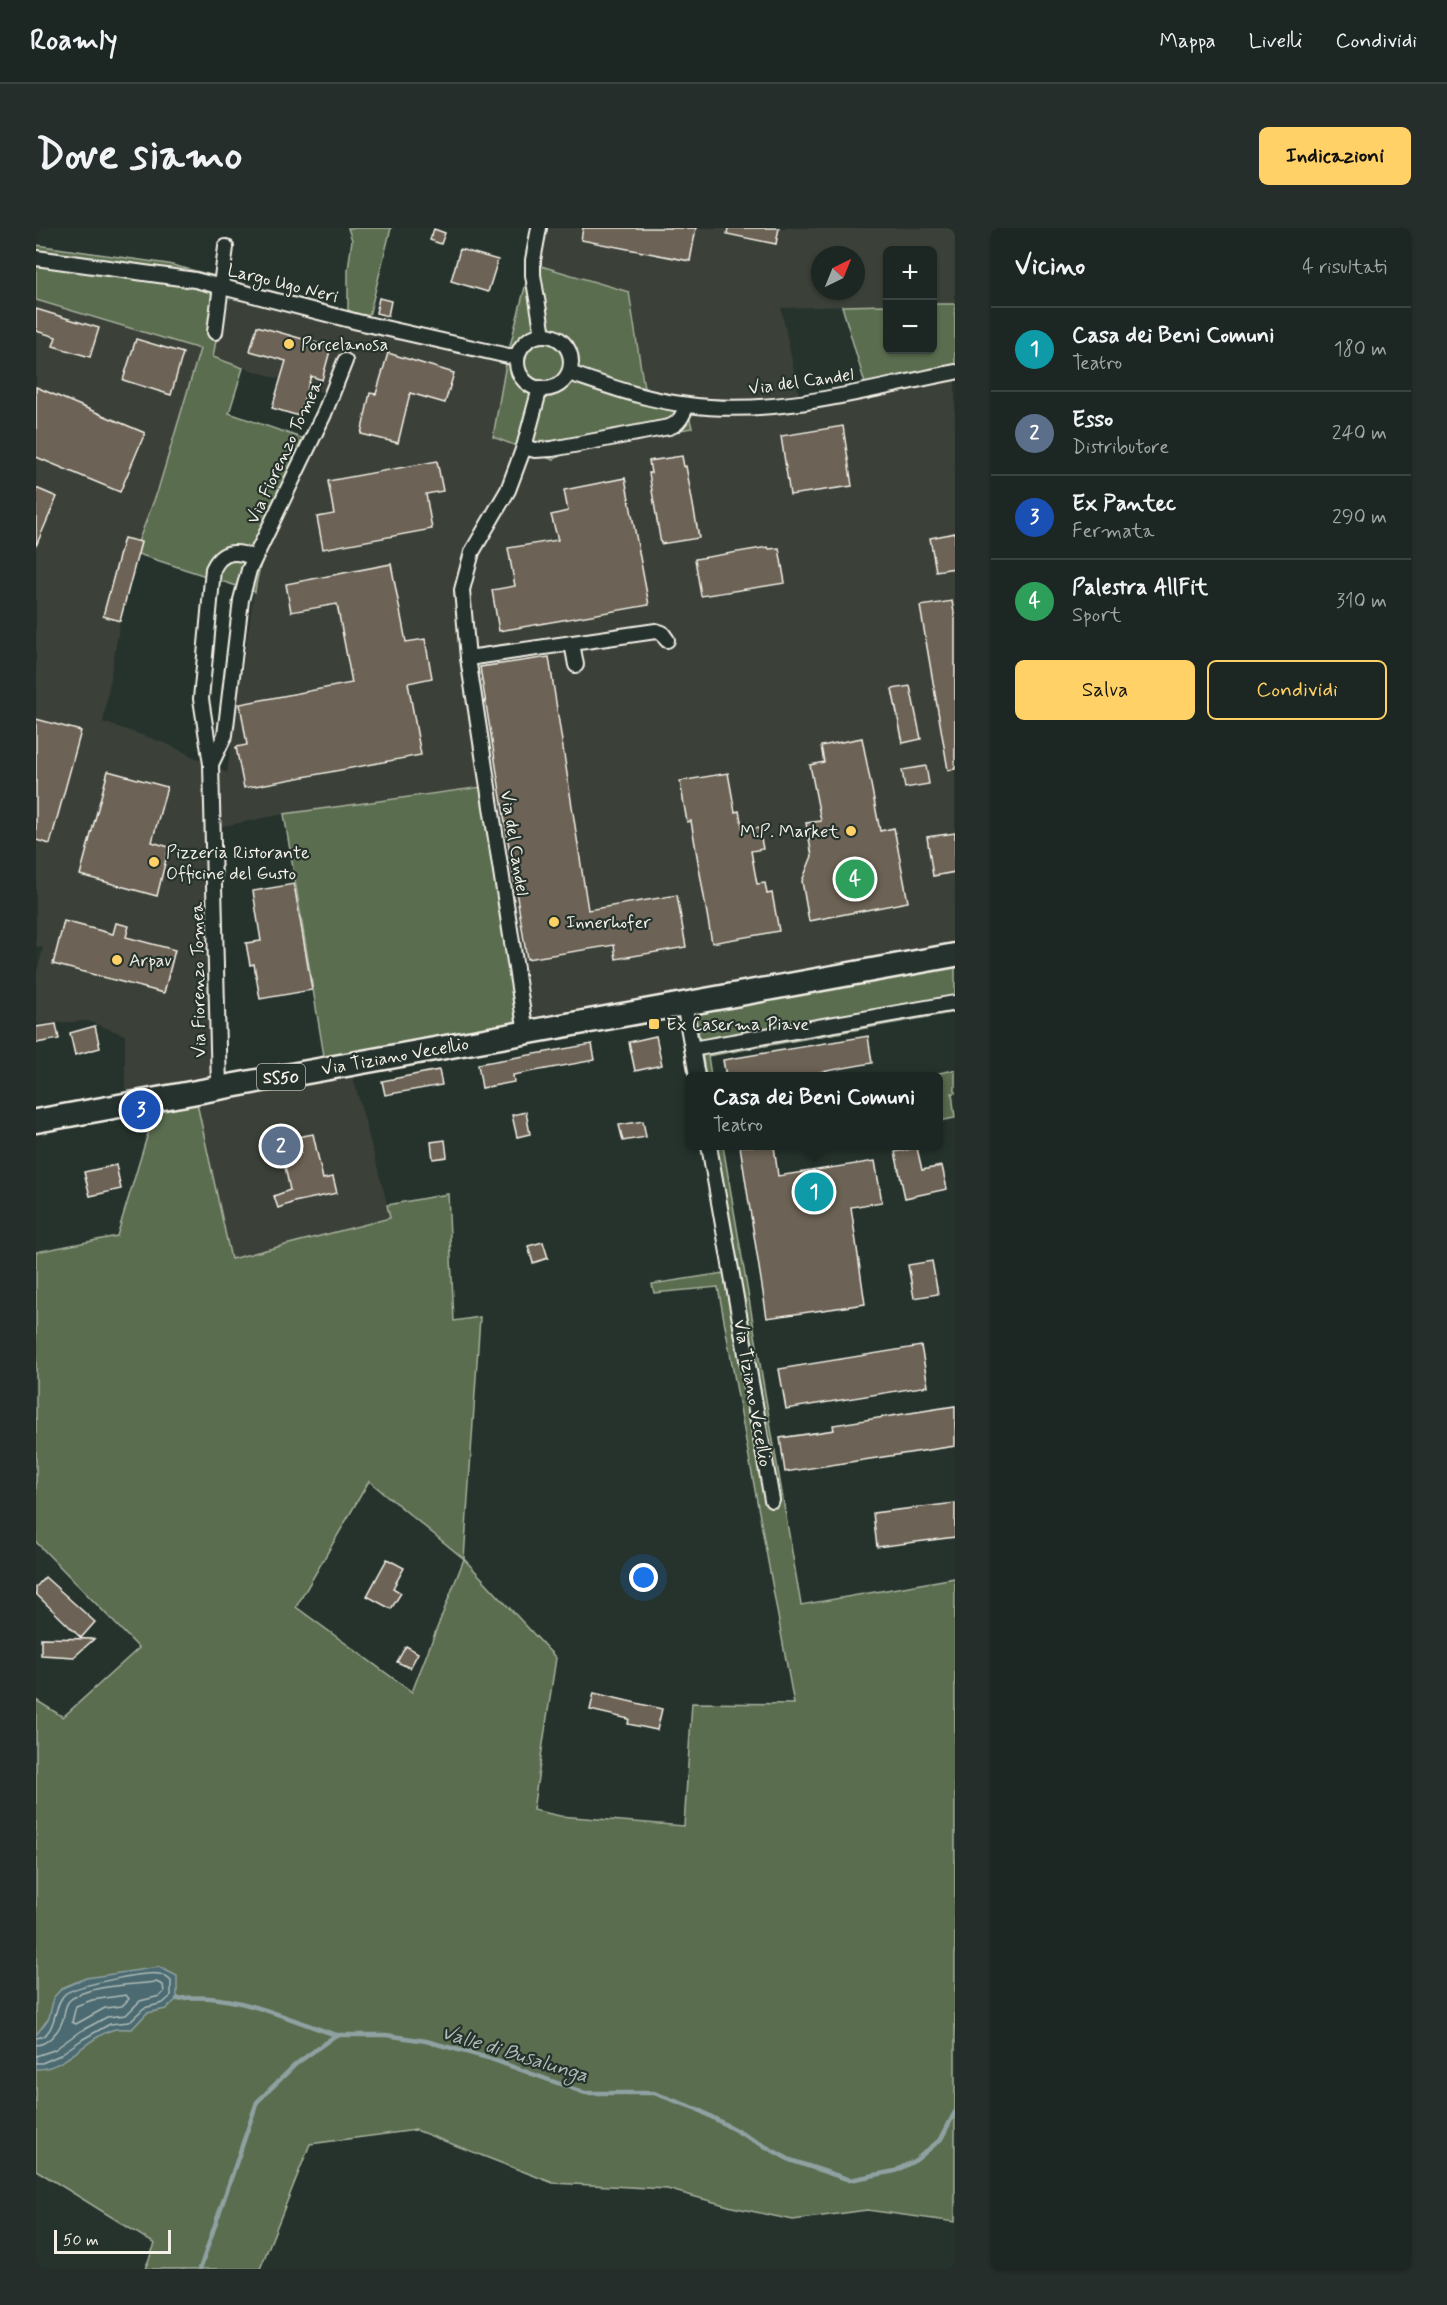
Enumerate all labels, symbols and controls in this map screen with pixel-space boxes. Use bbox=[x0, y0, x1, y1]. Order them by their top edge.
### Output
text: Roamly bbox=[30, 23, 118, 60]
text: Mappa bbox=[1160, 27, 1216, 55]
text: Livelli bbox=[1249, 27, 1303, 55]
text: Condividi bbox=[1336, 27, 1417, 55]
button: Indicazioni bbox=[1259, 127, 1411, 185]
text: Dove siamo bbox=[36, 129, 242, 184]
north arrow bbox=[811, 246, 865, 300]
map controls bbox=[883, 246, 937, 354]
button: + bbox=[883, 246, 937, 300]
text: Vicino bbox=[1015, 250, 1085, 284]
text: 4 risultati bbox=[1302, 254, 1387, 281]
street label: Largo Ugo Neri bbox=[225, 259, 341, 310]
button: − bbox=[883, 300, 937, 354]
text: Casa dei Beni Comuni bbox=[1072, 322, 1274, 350]
place label: Porcelanosa bbox=[301, 333, 388, 357]
text: 1 bbox=[1030, 336, 1039, 363]
text: 180 m bbox=[1334, 336, 1387, 363]
marker: Porcelanosa bbox=[282, 337, 296, 351]
text: Teatro bbox=[1072, 350, 1122, 377]
street label: Via del Candel bbox=[747, 363, 855, 401]
street label: Via Fiorenzo Tomea bbox=[241, 377, 329, 528]
text: Esso bbox=[1072, 406, 1113, 434]
text: 2 bbox=[1030, 420, 1039, 447]
text: 240 m bbox=[1332, 420, 1387, 447]
text: Distributore bbox=[1072, 434, 1169, 461]
text: Ex Pantec bbox=[1072, 490, 1176, 518]
text: 3 bbox=[1030, 504, 1039, 531]
text: 290 m bbox=[1332, 504, 1387, 531]
text: Fermata bbox=[1072, 518, 1155, 545]
text: Palestra AllFit bbox=[1072, 574, 1208, 602]
text: 4 bbox=[1029, 588, 1040, 615]
text: 310 m bbox=[1336, 588, 1387, 615]
text: Sport bbox=[1072, 602, 1121, 629]
button: Salva bbox=[1015, 660, 1195, 720]
button: Condividi bbox=[1207, 660, 1387, 720]
street label: Via del Candel bbox=[494, 789, 534, 897]
place label: M.P. Market bbox=[740, 820, 839, 844]
marker: M.P. Market bbox=[844, 824, 858, 838]
place label: Pizzeria Ristorante Officine del Gusto bbox=[166, 841, 310, 886]
marker: Pizzeria Ristorante Officine del Gusto bbox=[147, 855, 161, 869]
pin: 4 bbox=[836, 856, 874, 902]
street label: Via Fiorenzo Tomea bbox=[186, 902, 212, 1058]
place label: Innerhofer bbox=[566, 911, 651, 935]
marker: Innerhofer bbox=[547, 915, 561, 929]
place label: Arpav bbox=[129, 949, 172, 973]
marker: Arpav bbox=[110, 953, 124, 967]
place label: Ex Caserma Piave bbox=[666, 1013, 809, 1037]
marker: Ex Caserma Piave bbox=[647, 1017, 661, 1031]
street label: Via Tiziano Vecellio bbox=[319, 1032, 471, 1082]
road number: SS50 bbox=[257, 1064, 305, 1090]
popup bbox=[685, 1072, 943, 1150]
text: Casa dei Beni Comuni bbox=[713, 1084, 915, 1112]
pin: 3 bbox=[122, 1088, 160, 1132]
text: Teatro bbox=[713, 1112, 763, 1139]
pin: 2 bbox=[262, 1124, 300, 1168]
pin: 1 bbox=[794, 1170, 834, 1214]
street label: Via Tiziano Vecellio bbox=[727, 1317, 777, 1469]
your location bbox=[629, 1563, 658, 1592]
water label: Valle di Busalunga bbox=[437, 2019, 591, 2092]
scale bar bbox=[54, 2227, 171, 2254]
text: 50 m bbox=[63, 2230, 99, 2251]

